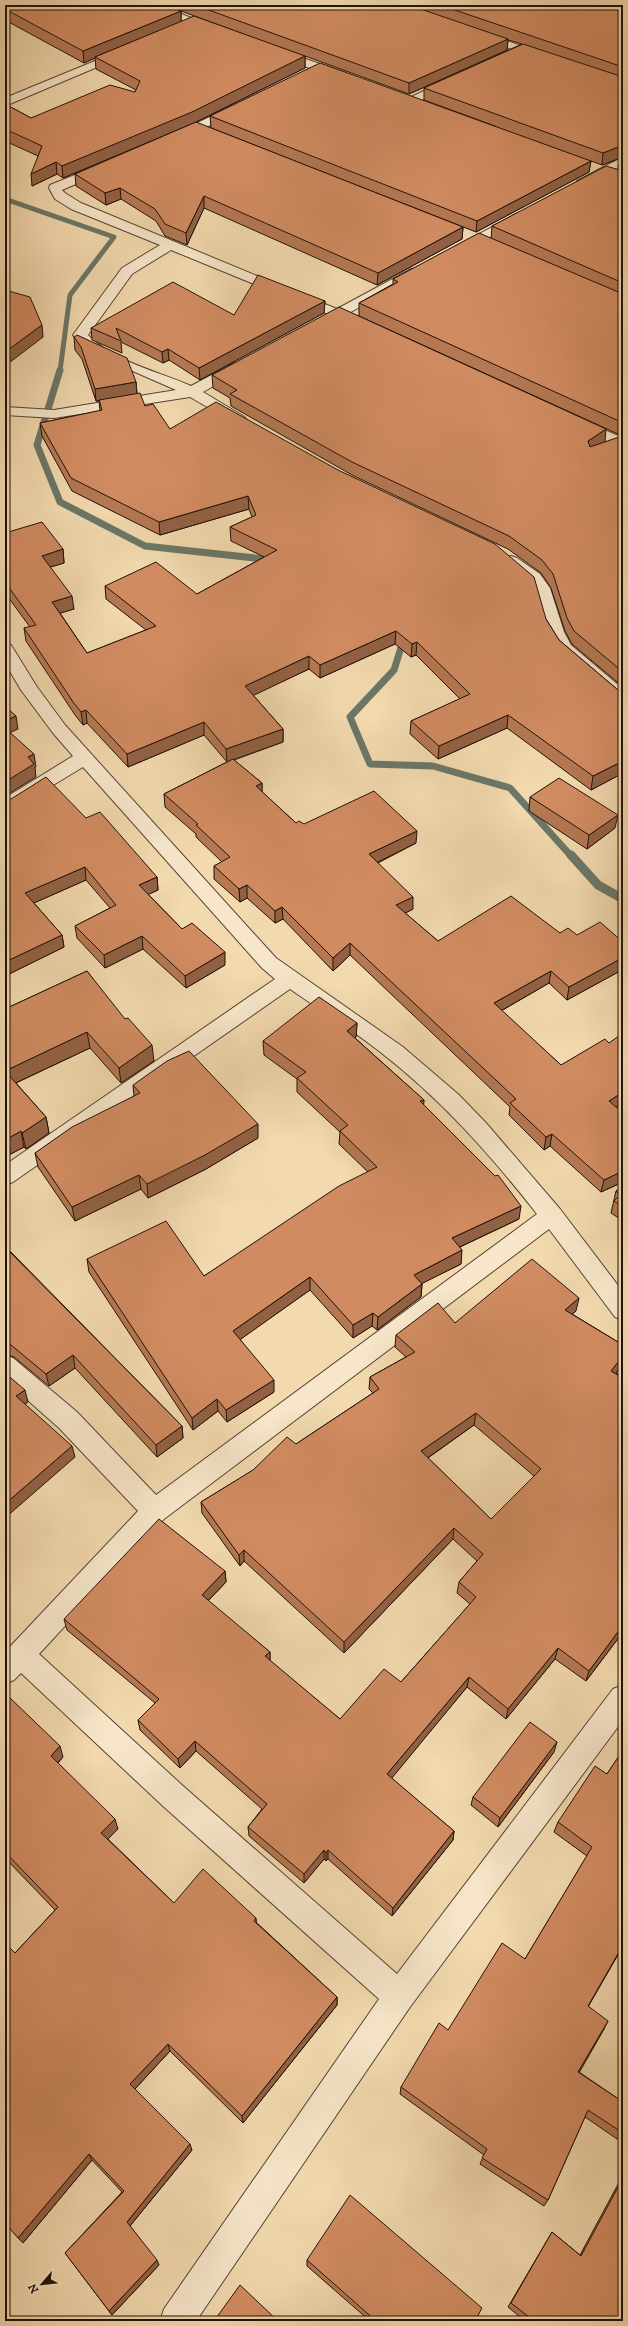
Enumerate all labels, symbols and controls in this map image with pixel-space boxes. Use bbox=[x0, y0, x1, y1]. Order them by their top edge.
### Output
north arrow bbox=[22, 2264, 62, 2304]
text: N bbox=[26, 2281, 42, 2295]

